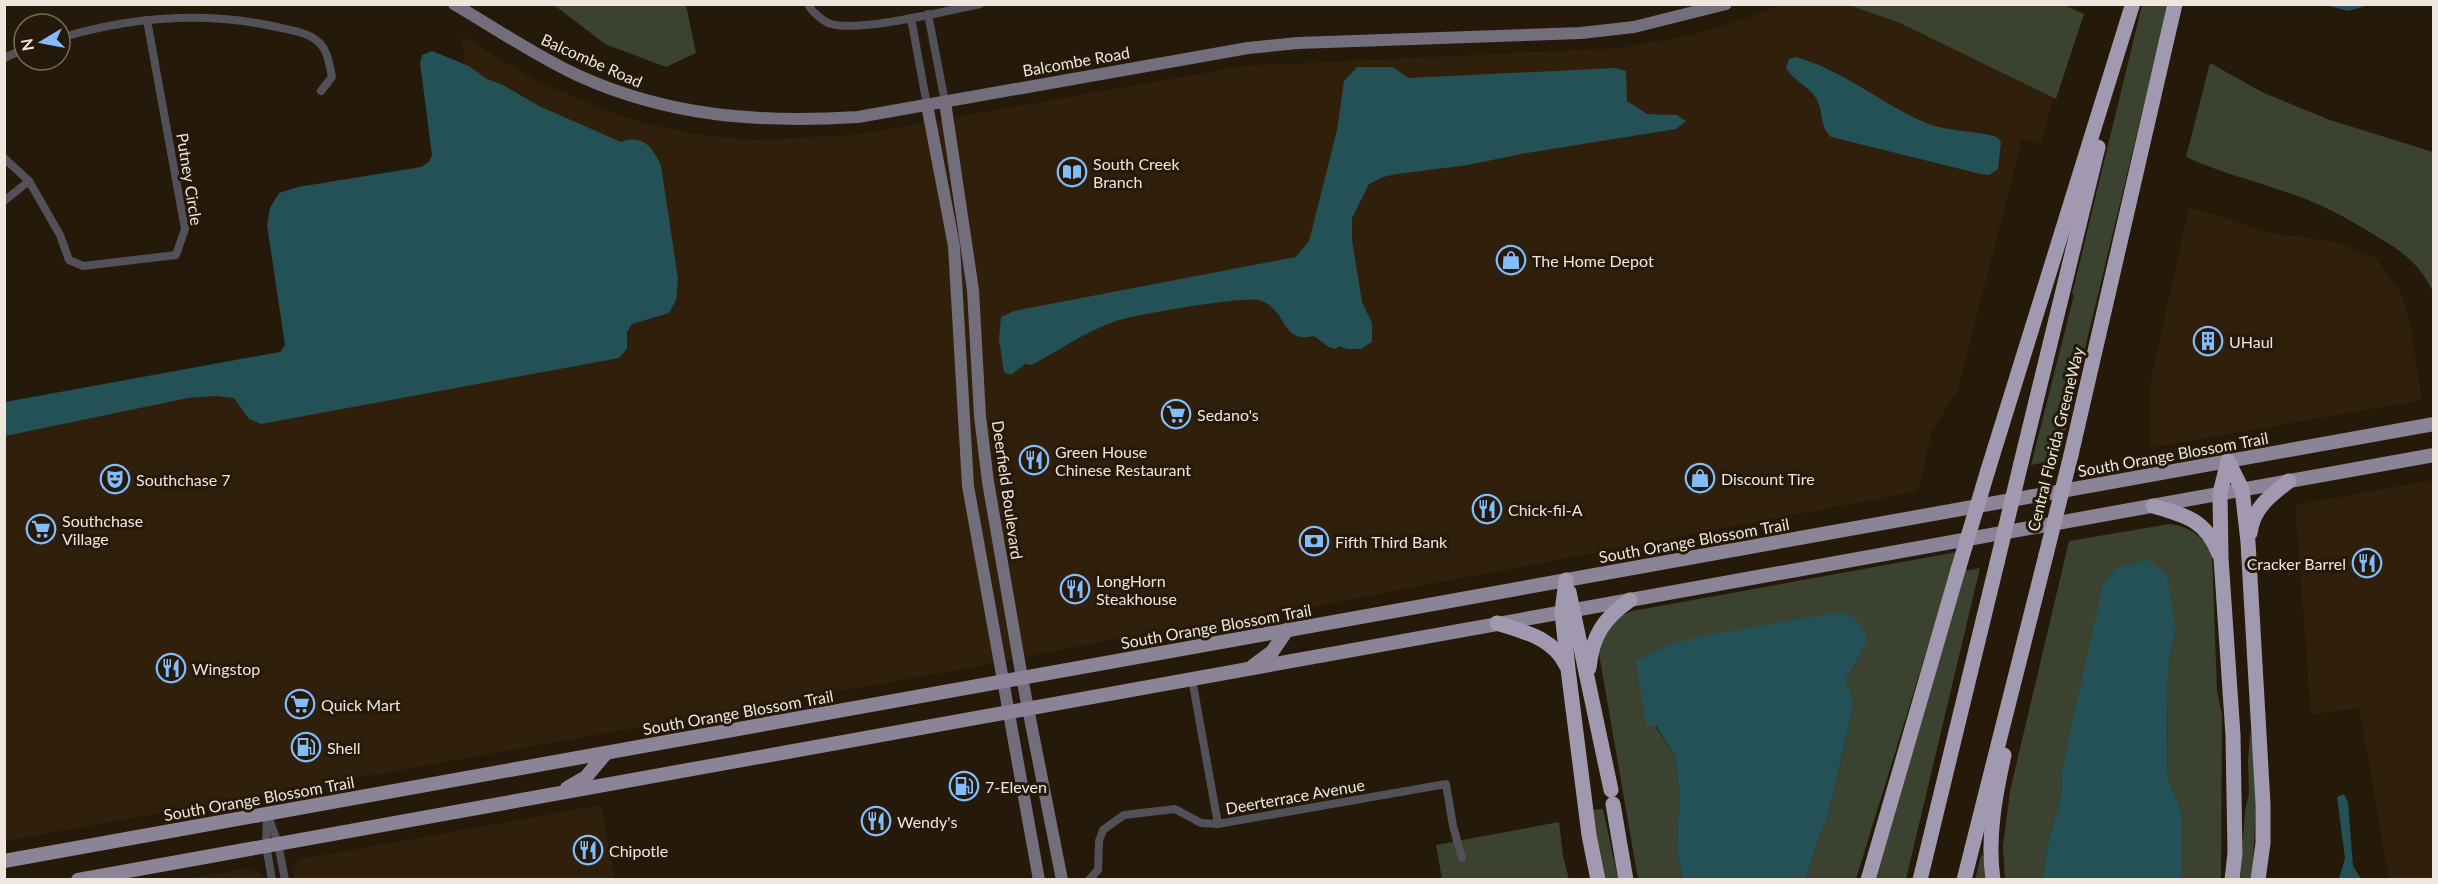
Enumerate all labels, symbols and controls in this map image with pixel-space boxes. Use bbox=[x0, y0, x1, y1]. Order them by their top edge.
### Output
north arrow bbox=[12, 12, 72, 72]
street label: Balcombe Road bbox=[538, 29, 646, 91]
text: N bbox=[16, 37, 37, 52]
street label: Balcombe Road bbox=[1021, 42, 1131, 80]
street label: Putney Circle bbox=[173, 131, 207, 227]
place label: South Creek Branch bbox=[1093, 154, 1180, 191]
library icon: South Creek Branch bbox=[1056, 156, 1088, 188]
shop icon: The Home Depot bbox=[1495, 244, 1527, 276]
place label: The Home Depot bbox=[1532, 251, 1654, 270]
building icon: UHaul bbox=[2192, 325, 2224, 357]
place label: UHaul bbox=[2229, 332, 2273, 351]
street label: Central Florida GreeneWay bbox=[2023, 344, 2087, 533]
supermarket icon: Sedano's bbox=[1160, 398, 1192, 430]
place label: Sedano's bbox=[1197, 405, 1259, 424]
street label: Deerfield Boulevard bbox=[989, 419, 1027, 561]
street label: South Orange Blossom Trail bbox=[2076, 428, 2270, 480]
place label: Green House Chinese Restaurant bbox=[1055, 442, 1191, 479]
restaurant icon: Green House Chinese Restaurant bbox=[1018, 444, 1050, 476]
shop icon: Discount Tire bbox=[1684, 462, 1716, 494]
theatre icon: Southchase 7 bbox=[99, 463, 131, 495]
place label: Discount Tire bbox=[1721, 469, 1815, 488]
place label: Southchase 7 bbox=[136, 470, 231, 489]
restaurant icon: Chick-fil-A bbox=[1471, 493, 1503, 525]
place label: Chick-fil-A bbox=[1508, 500, 1583, 519]
place label: Southchase Village bbox=[62, 511, 143, 548]
supermarket icon: Southchase Village bbox=[25, 513, 57, 545]
street label: South Orange Blossom Trail bbox=[1597, 514, 1791, 566]
bank icon: Fifth Third Bank bbox=[1298, 525, 1330, 557]
place label: Fifth Third Bank bbox=[1335, 532, 1448, 551]
restaurant icon: Cracker Barrel bbox=[2351, 547, 2383, 579]
place label: Cracker Barrel bbox=[2247, 554, 2346, 573]
place label: LongHorn Steakhouse bbox=[1096, 571, 1177, 608]
restaurant icon: LongHorn Steakhouse bbox=[1059, 573, 1091, 605]
street label: South Orange Blossom Trail bbox=[1119, 600, 1313, 652]
restaurant icon: Wingstop bbox=[155, 652, 187, 684]
place label: Wingstop bbox=[192, 659, 260, 678]
street label: South Orange Blossom Trail bbox=[641, 686, 835, 738]
supermarket icon: Quick Mart bbox=[284, 688, 316, 720]
place label: Quick Mart bbox=[321, 695, 401, 714]
fuel station icon: Shell bbox=[290, 731, 322, 763]
place label: Shell bbox=[327, 738, 360, 757]
fuel station icon: 7-Eleven bbox=[948, 770, 980, 802]
street label: South Orange Blossom Trail bbox=[162, 772, 356, 824]
street label: Deerterrace Avenue bbox=[1224, 774, 1366, 818]
place label: 7-Eleven bbox=[985, 777, 1047, 796]
restaurant icon: Wendy's bbox=[860, 805, 892, 837]
place label: Wendy's bbox=[897, 812, 957, 831]
restaurant icon: Chipotle bbox=[572, 834, 604, 866]
place label: Chipotle bbox=[609, 841, 668, 860]

